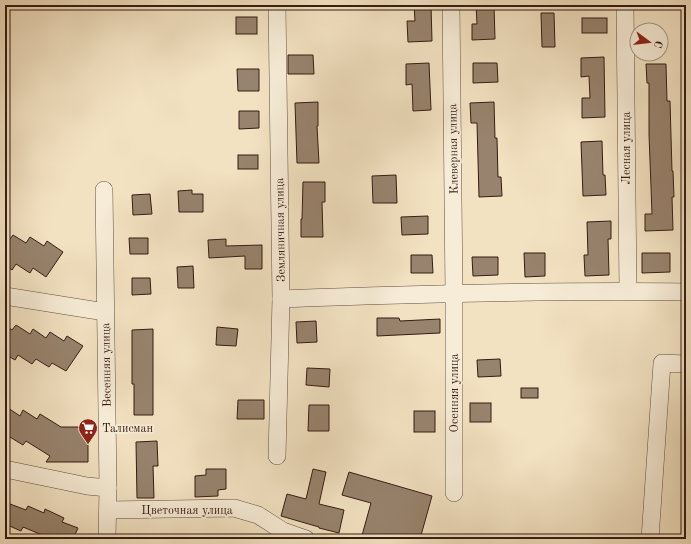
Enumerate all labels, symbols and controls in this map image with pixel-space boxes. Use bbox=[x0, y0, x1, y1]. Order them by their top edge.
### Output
north arrow bbox=[629, 22, 669, 62]
text: С bbox=[651, 39, 663, 49]
street label: Клеверная улица bbox=[447, 104, 461, 194]
street label: Лесная улица bbox=[621, 111, 633, 184]
street label: Земляничная улица bbox=[274, 178, 288, 282]
street label: Весенняя улица bbox=[100, 323, 114, 407]
street label: Осенняя улица bbox=[449, 354, 461, 432]
supermarket icon: Талисман bbox=[77, 417, 99, 445]
place label: Талисман bbox=[102, 423, 153, 435]
street label: Цветочная улица bbox=[141, 505, 233, 517]

